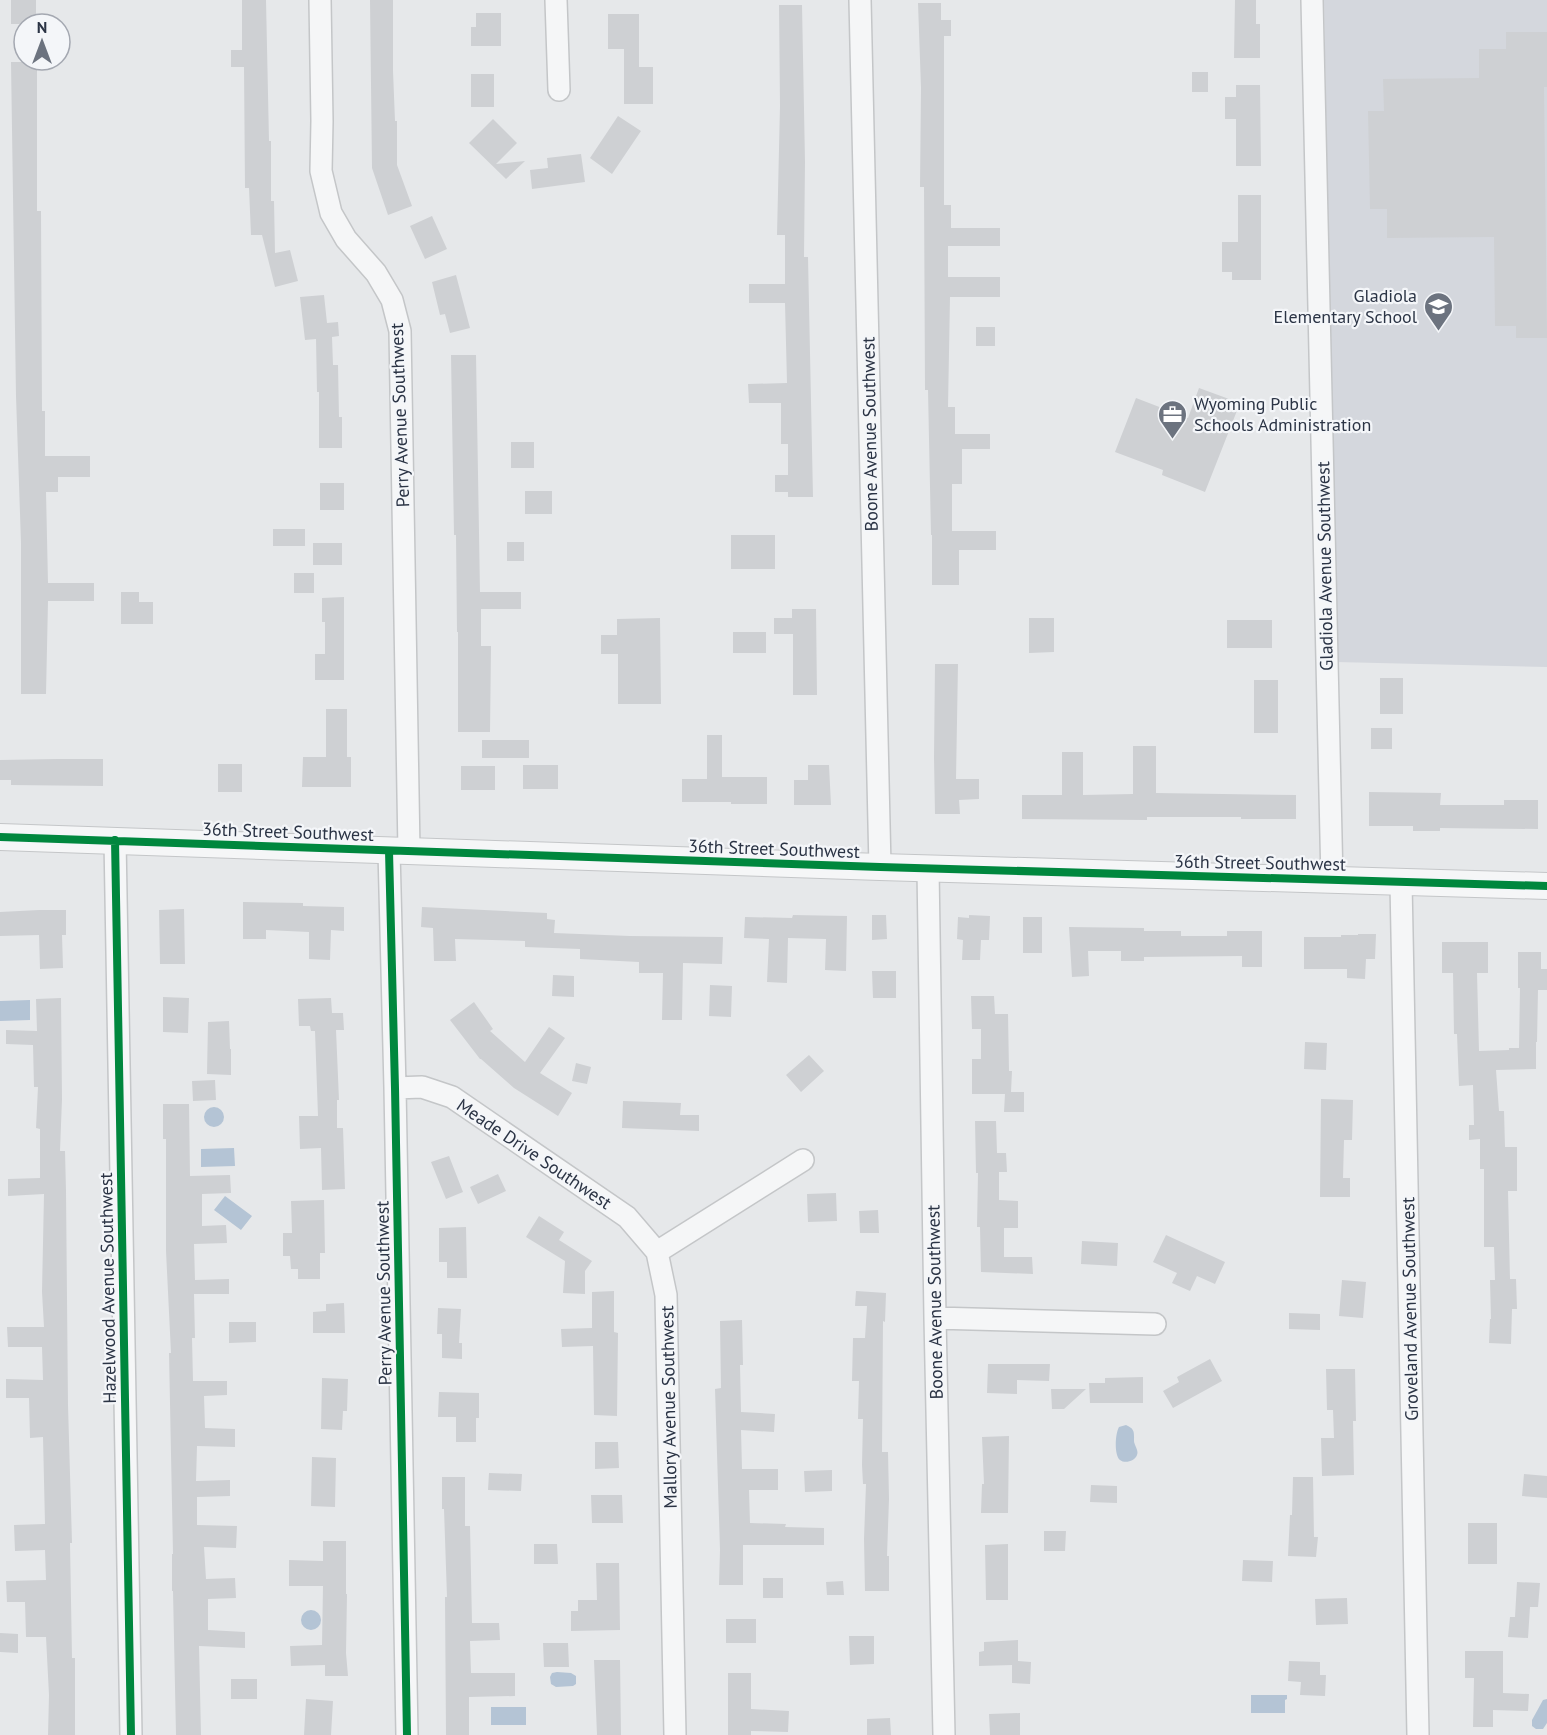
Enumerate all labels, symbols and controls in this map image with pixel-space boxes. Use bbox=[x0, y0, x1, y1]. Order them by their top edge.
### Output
north arrow bbox=[12, 12, 72, 72]
text: N bbox=[37, 17, 47, 37]
place label: Gladiola Elementary School bbox=[1274, 284, 1418, 328]
school or university icon: Gladiola Elementary School bbox=[1422, 290, 1454, 332]
street label: Perry Avenue Southwest bbox=[385, 322, 414, 508]
street label: Boone Avenue Southwest bbox=[856, 336, 883, 532]
place label: Wyoming Public Schools Administration bbox=[1194, 392, 1371, 436]
office icon: Wyoming Public Schools Administration bbox=[1157, 398, 1189, 440]
street label: Gladiola Avenue Southwest bbox=[1311, 461, 1338, 671]
street label: 36th Street Southwest bbox=[202, 817, 374, 846]
street label: 36th Street Southwest bbox=[688, 834, 860, 863]
street label: 36th Street Southwest bbox=[1174, 850, 1346, 875]
street label: Meade Drive Southwest bbox=[452, 1093, 616, 1214]
street label: Hazelwood Avenue Southwest bbox=[94, 1172, 121, 1404]
street label: Groveland Avenue Southwest bbox=[1396, 1197, 1423, 1421]
street label: Perry Avenue Southwest bbox=[370, 1201, 397, 1385]
street label: Boone Avenue Southwest bbox=[921, 1204, 948, 1400]
street label: Mallory Avenue Southwest bbox=[655, 1305, 682, 1509]

